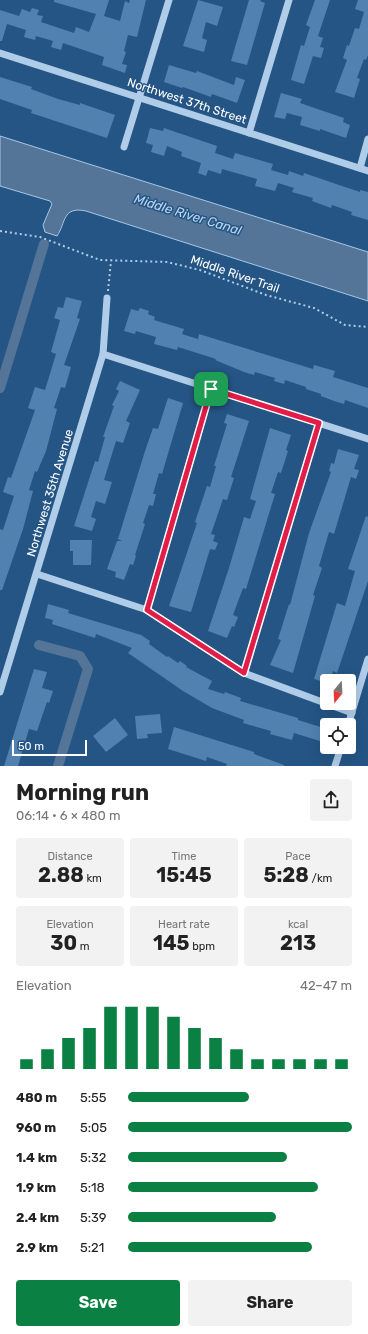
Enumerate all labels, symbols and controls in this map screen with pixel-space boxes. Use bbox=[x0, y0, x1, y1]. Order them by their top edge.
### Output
street label: Northwest 37th Street bbox=[126, 75, 249, 127]
water label: Middle River Canal bbox=[132, 191, 244, 238]
street label: Middle River Trail bbox=[189, 252, 281, 296]
pin bbox=[194, 372, 228, 406]
icon: arrive bbox=[200, 378, 222, 400]
street label: Northwest 35th Avenue bbox=[24, 427, 76, 558]
north arrow bbox=[320, 674, 356, 710]
map controls bbox=[320, 674, 356, 754]
button: locate bbox=[320, 718, 356, 754]
scale bar bbox=[12, 738, 87, 757]
text: 50 m bbox=[18, 740, 44, 753]
text: Morning run bbox=[16, 779, 149, 806]
button: share bbox=[310, 779, 352, 821]
text: 06:14 · 6 × 480 m bbox=[16, 808, 121, 823]
text: Distance bbox=[47, 850, 93, 863]
text: Time bbox=[172, 850, 196, 863]
text: Pace bbox=[285, 850, 311, 863]
text: 2.88 bbox=[38, 863, 84, 887]
text: 15:45 bbox=[156, 863, 212, 887]
text: 5:28 bbox=[264, 863, 309, 887]
text: km bbox=[84, 872, 102, 885]
text: /km bbox=[309, 872, 332, 885]
text: Elevation bbox=[46, 918, 94, 931]
text: Heart rate bbox=[158, 918, 210, 931]
text: kcal bbox=[288, 918, 308, 931]
text: 30 bbox=[50, 931, 77, 955]
text: 145 bbox=[153, 931, 189, 955]
text: 213 bbox=[280, 931, 316, 955]
text: m bbox=[77, 940, 90, 953]
text: bpm bbox=[189, 940, 215, 953]
text: Elevation bbox=[16, 978, 72, 993]
text: 42–47 m bbox=[300, 978, 352, 993]
text: 480 m bbox=[16, 1090, 57, 1105]
text: 5:55 bbox=[80, 1090, 107, 1105]
text: 960 m bbox=[16, 1120, 56, 1135]
text: 5:05 bbox=[80, 1120, 107, 1135]
text: 1.4 km bbox=[16, 1150, 57, 1165]
text: 5:32 bbox=[80, 1150, 107, 1165]
text: 1.9 km bbox=[16, 1180, 56, 1195]
text: 5:18 bbox=[80, 1180, 105, 1195]
text: 2.4 km bbox=[16, 1210, 59, 1225]
text: 5:39 bbox=[80, 1210, 107, 1225]
text: 2.9 km bbox=[16, 1240, 58, 1255]
text: 5:21 bbox=[80, 1240, 104, 1255]
button: Save bbox=[16, 1280, 180, 1326]
button: Share bbox=[188, 1280, 352, 1326]

